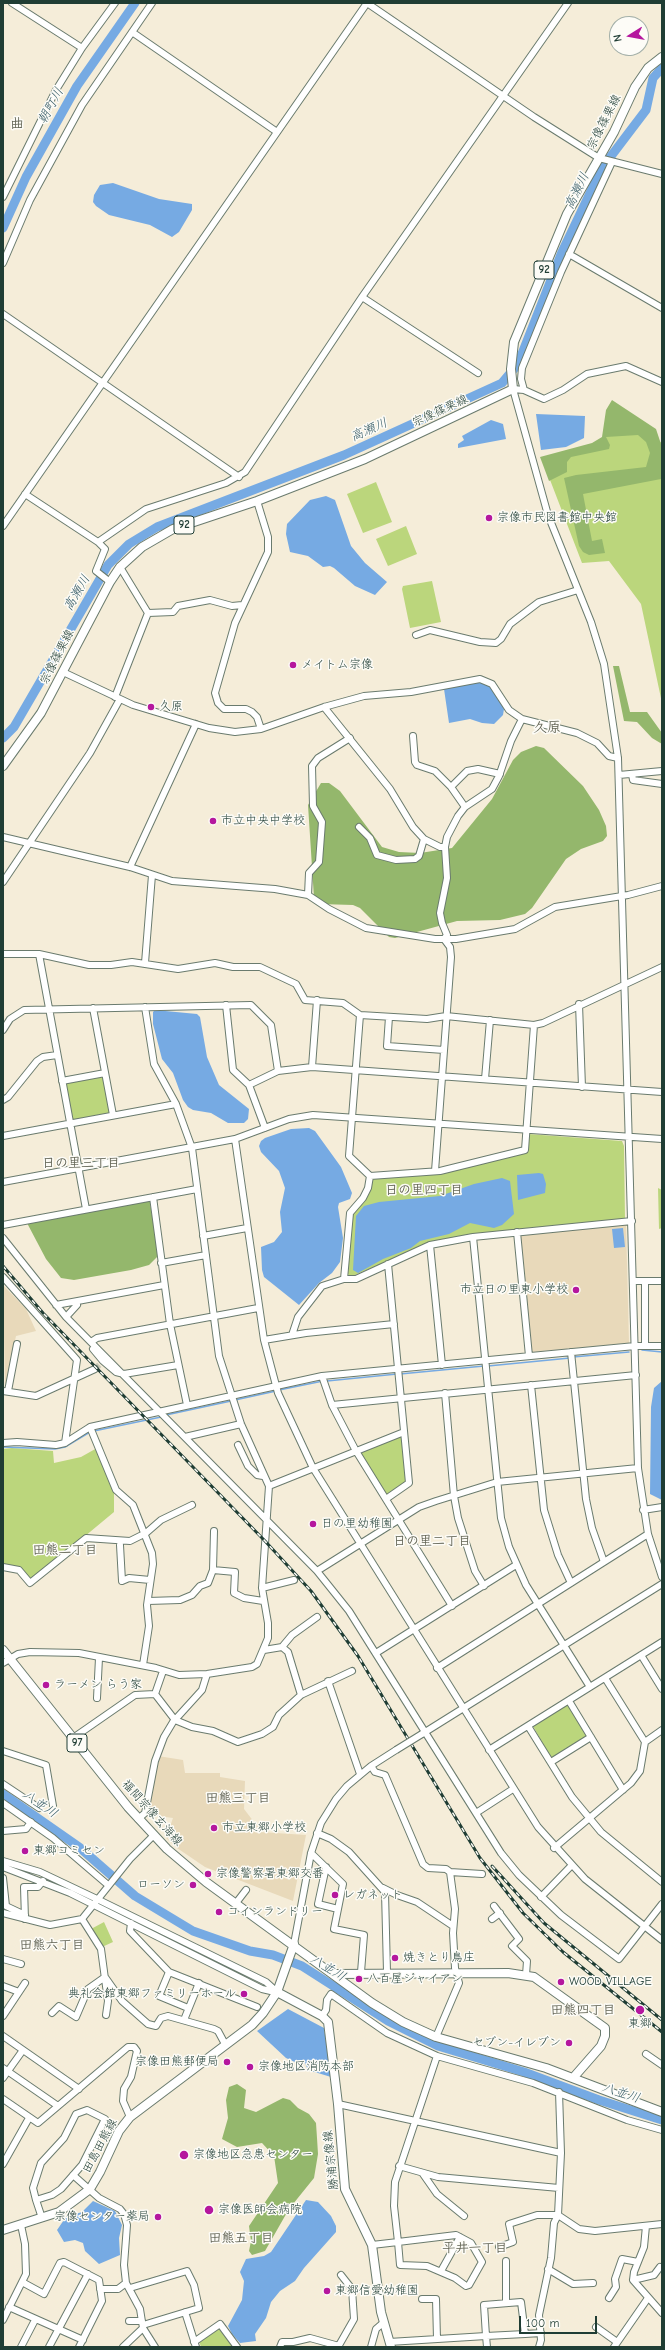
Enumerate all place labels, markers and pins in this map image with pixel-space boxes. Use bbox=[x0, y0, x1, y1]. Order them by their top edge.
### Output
place label: 宗像市民図書館中央館 bbox=[497, 511, 617, 525]
marker: 宗像市民図書館中央館 bbox=[484, 513, 494, 523]
place label: メイトム宗像 bbox=[301, 658, 373, 672]
marker: メイトム宗像 bbox=[288, 660, 298, 670]
place label: 久原 bbox=[159, 700, 183, 714]
marker: 久原 bbox=[146, 702, 156, 712]
place label: 市立中央中学校 bbox=[221, 814, 305, 828]
marker: 市立中央中学校 bbox=[208, 816, 218, 826]
place label: 市立日の里東小学校 bbox=[460, 1283, 568, 1297]
marker: 市立日の里東小学校 bbox=[571, 1285, 581, 1295]
place label: 日の里幼稚園 bbox=[321, 1517, 393, 1531]
marker: 日の里幼稚園 bbox=[308, 1519, 318, 1529]
place label: ラーメン らう家 bbox=[54, 1678, 142, 1692]
marker: ラーメン らう家 bbox=[41, 1680, 51, 1690]
place label: 市立東郷小学校 bbox=[222, 1821, 306, 1835]
marker: 市立東郷小学校 bbox=[209, 1823, 219, 1833]
place label: 東郷コミセン bbox=[33, 1844, 105, 1858]
marker: 東郷コミセン bbox=[20, 1846, 30, 1856]
place label: 宗像警察署東郷交番 bbox=[216, 1867, 324, 1881]
marker: 宗像警察署東郷交番 bbox=[203, 1869, 213, 1879]
place label: ローソン bbox=[137, 1878, 185, 1892]
marker: ローソン bbox=[188, 1880, 198, 1890]
place label: レガネット bbox=[343, 1888, 403, 1902]
marker: レガネット bbox=[330, 1890, 340, 1900]
place label: コインランドリー bbox=[227, 1905, 323, 1919]
marker: コインランドリー bbox=[214, 1907, 224, 1917]
place label: 焼きとり鳥庄 bbox=[403, 1951, 475, 1965]
marker: 焼きとり鳥庄 bbox=[390, 1953, 400, 1963]
place label: 八百屋ジャイアン bbox=[367, 1972, 463, 1986]
marker: 八百屋ジャイアン bbox=[354, 1974, 364, 1984]
place label: WOOD VILLAGE bbox=[569, 1975, 652, 1989]
marker: WOOD VILLAGE bbox=[556, 1977, 566, 1987]
place label: 典礼会館東郷ファミリーホール bbox=[68, 1987, 236, 2001]
marker: 典礼会館東郷ファミリーホール bbox=[239, 1989, 249, 1999]
marker: 東郷 bbox=[634, 2004, 646, 2016]
place label: 東郷 bbox=[628, 2017, 652, 2031]
place label: セブン-イレブン bbox=[472, 2036, 561, 2050]
marker: セブン-イレブン bbox=[564, 2038, 574, 2048]
place label: 宗像田熊郵便局 bbox=[135, 2055, 219, 2069]
marker: 宗像田熊郵便局 bbox=[222, 2057, 232, 2067]
place label: 宗像地区消防本部 bbox=[258, 2060, 354, 2074]
marker: 宗像地区消防本部 bbox=[245, 2062, 255, 2072]
place label: 宗像地区急患センター bbox=[193, 2148, 313, 2162]
marker: 宗像地区急患センター bbox=[178, 2149, 190, 2161]
place label: 宗像医師会病院 bbox=[218, 2203, 302, 2217]
marker: 宗像医師会病院 bbox=[203, 2204, 215, 2216]
place label: 宗像センター薬局 bbox=[54, 2210, 150, 2224]
marker: 宗像センター薬局 bbox=[153, 2212, 163, 2222]
place label: 東郷信愛幼稚園 bbox=[335, 2284, 419, 2298]
marker: 東郷信愛幼稚園 bbox=[322, 2286, 332, 2296]

